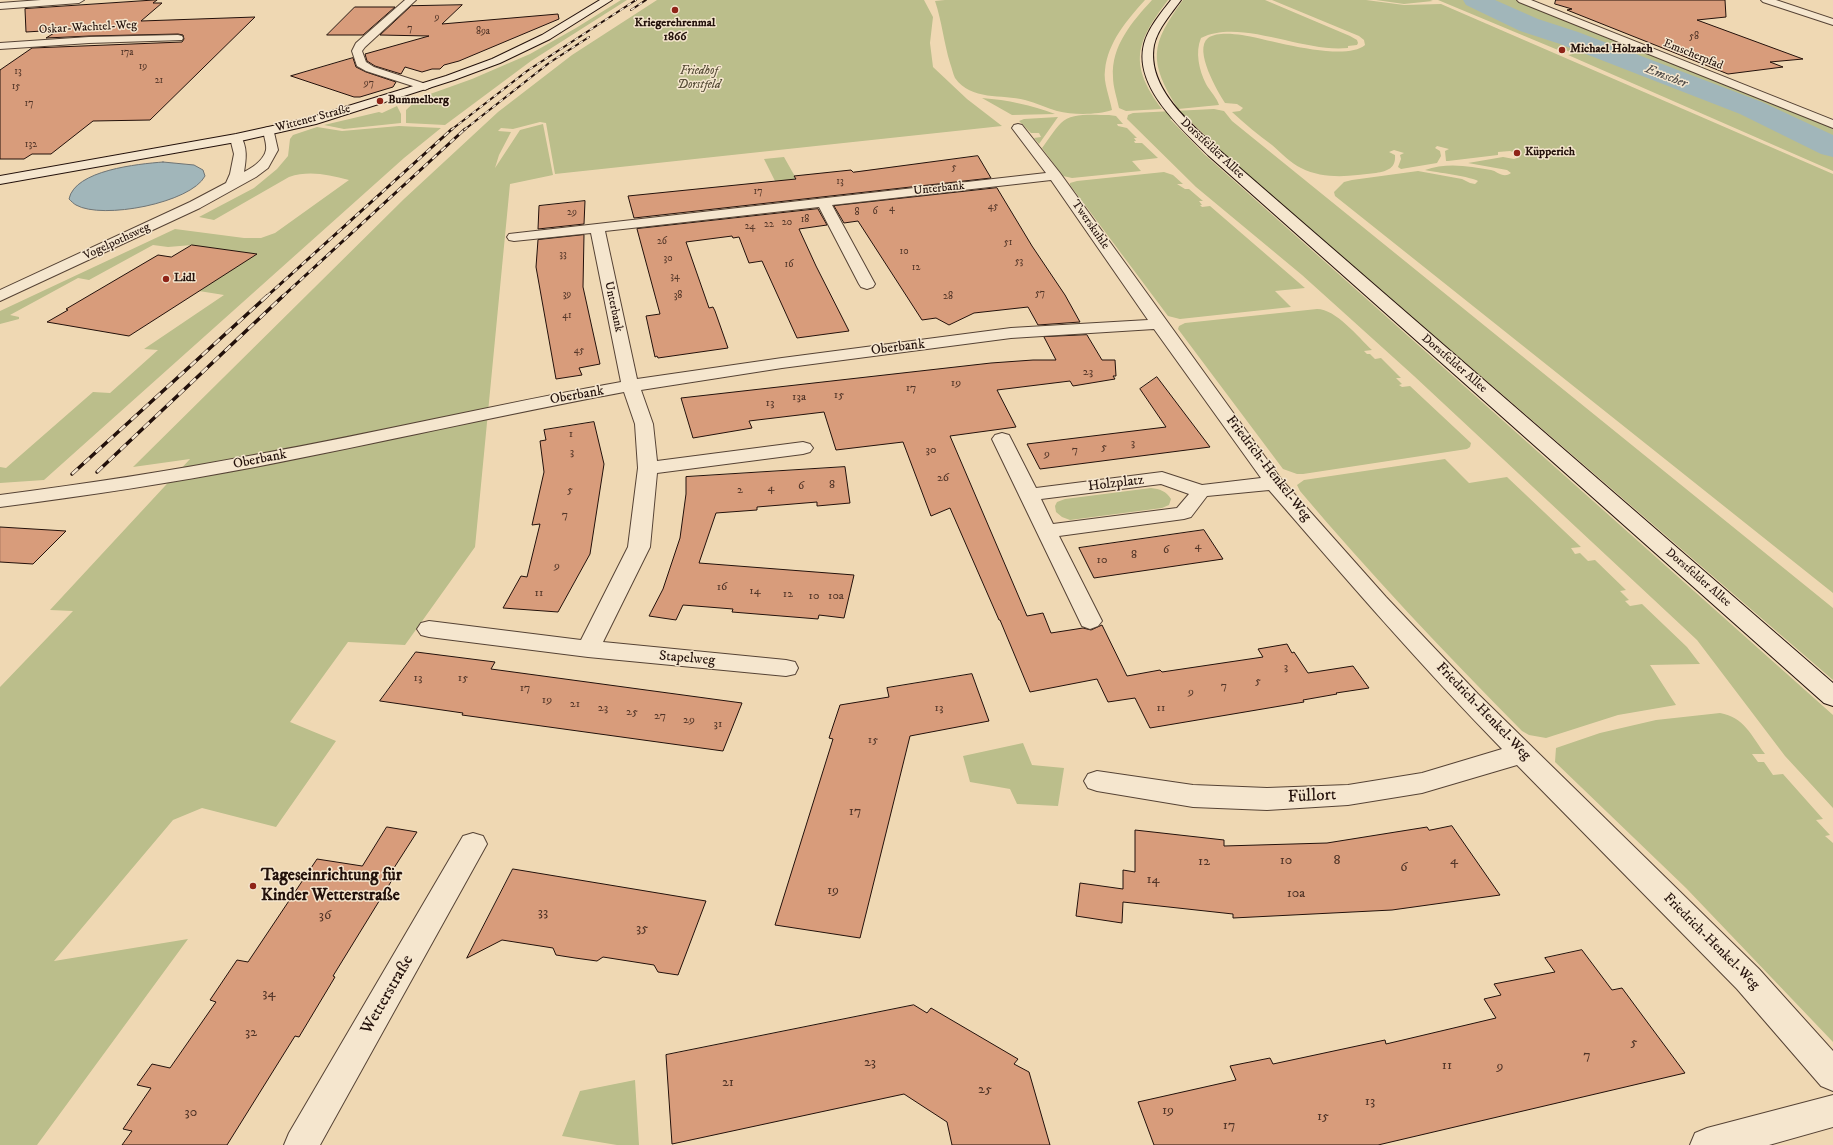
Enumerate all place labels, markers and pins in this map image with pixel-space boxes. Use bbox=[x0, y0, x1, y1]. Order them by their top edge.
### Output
marker: Kriegerehrenmal 1866 bbox=[670, 5, 680, 15]
place label: Kriegerehrenmal 1866 bbox=[635, 17, 715, 45]
place label: Michael Holzach bbox=[1570, 43, 1653, 57]
marker: Michael Holzach bbox=[1557, 45, 1567, 55]
place label: Bummelberg bbox=[388, 94, 449, 108]
marker: Bummelberg bbox=[375, 96, 385, 106]
place label: Küpperich bbox=[1525, 146, 1575, 160]
marker: Küpperich bbox=[1512, 148, 1522, 158]
place label: Lidl bbox=[174, 272, 195, 286]
marker: Lidl bbox=[161, 274, 171, 284]
place label: Tageseinrichtung für Kinder Wetterstraße bbox=[261, 866, 402, 906]
marker: Tageseinrichtung für Kinder Wetterstraße bbox=[248, 881, 258, 891]

